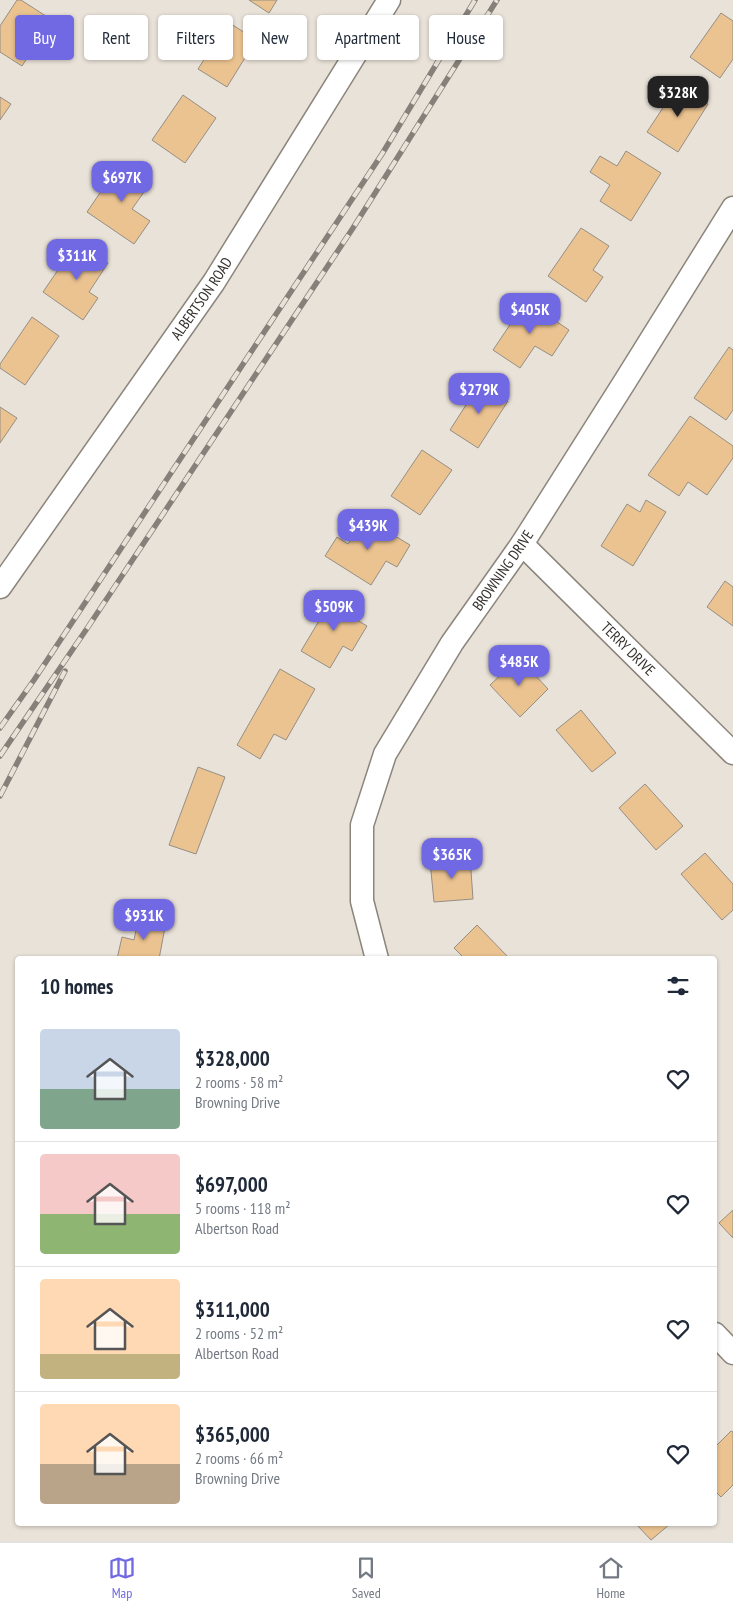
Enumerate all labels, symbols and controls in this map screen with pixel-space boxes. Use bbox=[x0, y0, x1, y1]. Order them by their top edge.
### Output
chip: Buy bbox=[15, 15, 74, 60]
chip: Rent bbox=[84, 15, 148, 60]
chip: Filters bbox=[158, 15, 233, 60]
chip: New bbox=[243, 15, 307, 60]
chip: Apartment bbox=[317, 15, 419, 60]
chip: House bbox=[429, 15, 503, 60]
pin: $328K bbox=[643, 76, 713, 118]
text: $328K bbox=[659, 82, 697, 102]
pin: $697K bbox=[87, 160, 157, 203]
text: $697K bbox=[103, 167, 141, 187]
pin: $311K bbox=[42, 238, 112, 281]
text: $311K bbox=[58, 245, 96, 265]
street label: ALBERTSON ROAD bbox=[167, 253, 236, 343]
pin: $405K bbox=[495, 292, 565, 335]
text: $405K bbox=[511, 299, 549, 319]
pin: $279K bbox=[444, 372, 514, 415]
text: $279K bbox=[460, 379, 498, 399]
pin: $439K bbox=[333, 508, 403, 551]
text: $439K bbox=[349, 515, 387, 535]
street label: BROWNING DRIVE bbox=[468, 526, 537, 614]
pin: $509K bbox=[299, 590, 369, 632]
text: $509K bbox=[315, 596, 353, 616]
street label: TERRY DRIVE bbox=[597, 618, 659, 679]
pin: $485K bbox=[484, 644, 554, 687]
text: $485K bbox=[500, 651, 538, 671]
pin: $365K bbox=[417, 838, 487, 880]
text: $365K bbox=[433, 844, 471, 864]
pin: $931K bbox=[109, 898, 179, 941]
text: $931K bbox=[125, 905, 163, 925]
icon: filters bbox=[664, 972, 692, 1000]
text: 10 homes bbox=[40, 973, 113, 1000]
text: $328,000 bbox=[195, 1045, 270, 1072]
icon: home bbox=[80, 1049, 140, 1109]
icon: heart bbox=[664, 1065, 692, 1093]
text: 2 rooms · 58 m² bbox=[195, 1072, 283, 1092]
text: Browning Drive bbox=[195, 1092, 280, 1112]
text: $697,000 bbox=[195, 1171, 268, 1198]
icon: home bbox=[80, 1174, 140, 1234]
icon: heart bbox=[664, 1190, 692, 1218]
text: 5 rooms · 118 m² bbox=[195, 1198, 291, 1218]
text: Albertson Road bbox=[195, 1218, 279, 1238]
text: $311,000 bbox=[195, 1296, 270, 1323]
icon: home bbox=[80, 1299, 140, 1359]
icon: heart bbox=[664, 1315, 692, 1343]
text: 2 rooms · 52 m² bbox=[195, 1323, 283, 1343]
text: Albertson Road bbox=[195, 1343, 279, 1363]
text: $365,000 bbox=[195, 1421, 270, 1448]
icon: home bbox=[80, 1424, 140, 1484]
icon: heart bbox=[664, 1440, 692, 1468]
text: 2 rooms · 66 m² bbox=[195, 1448, 283, 1468]
text: Browning Drive bbox=[195, 1468, 280, 1488]
tab: Map bbox=[108, 1554, 136, 1602]
tab: Saved bbox=[352, 1554, 381, 1602]
tab: Home bbox=[597, 1554, 625, 1602]

